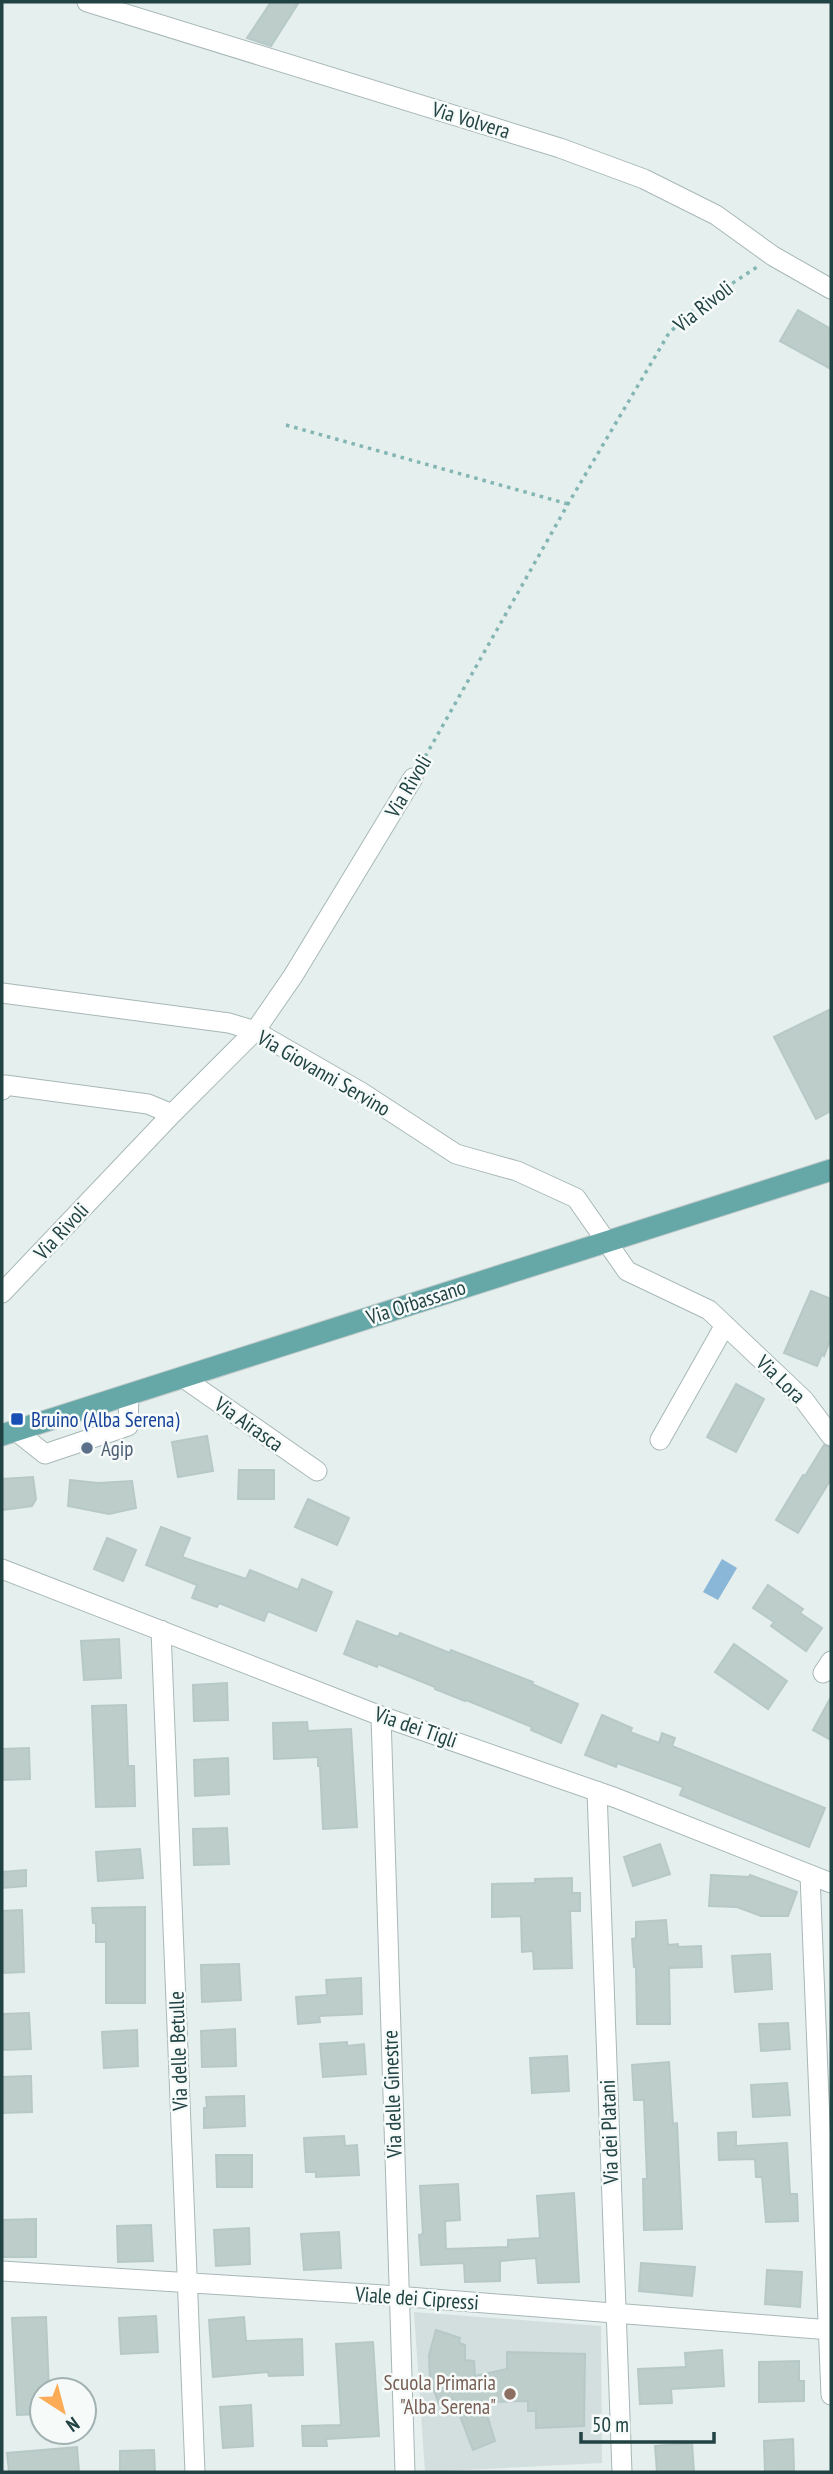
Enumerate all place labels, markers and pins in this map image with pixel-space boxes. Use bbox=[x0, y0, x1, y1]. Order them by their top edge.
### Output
place label: Bruino (Alba Serena) bbox=[31, 1406, 179, 1433]
marker: Bruino (Alba Serena) bbox=[9, 1411, 25, 1427]
place label: Agip bbox=[101, 1435, 133, 1462]
marker: Agip bbox=[79, 1440, 95, 1456]
place label: Scuola Primaria "Alba Serena" bbox=[384, 2369, 496, 2420]
marker: Scuola Primaria "Alba Serena" bbox=[502, 2386, 518, 2402]

